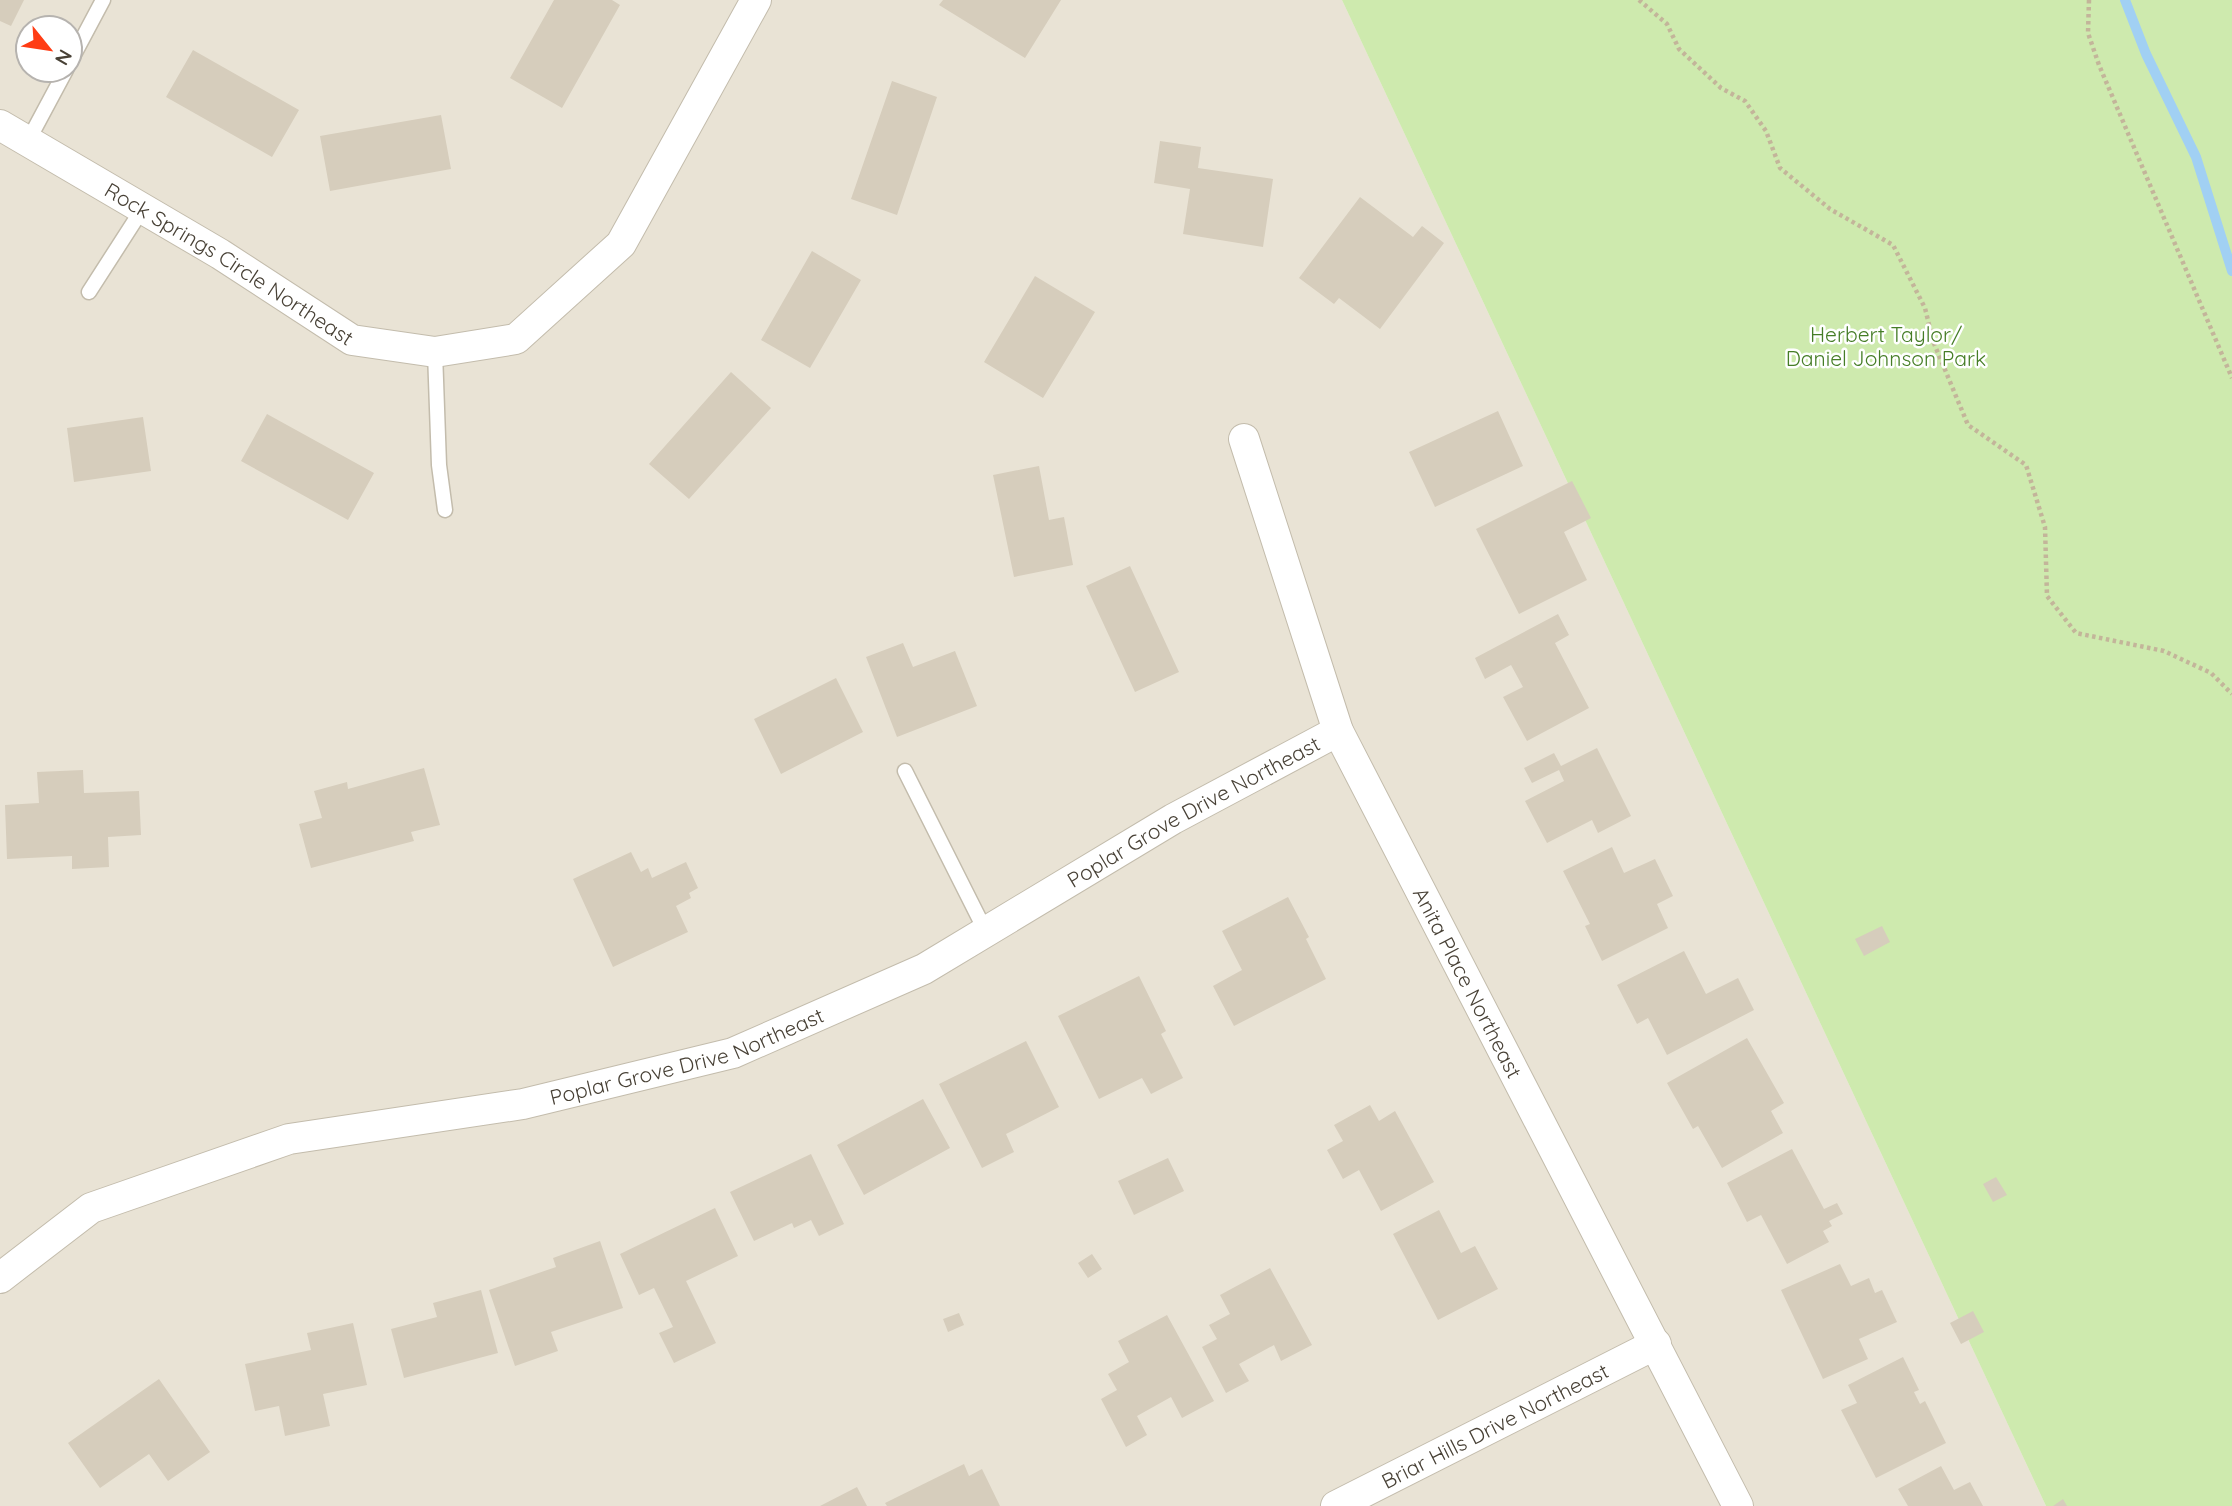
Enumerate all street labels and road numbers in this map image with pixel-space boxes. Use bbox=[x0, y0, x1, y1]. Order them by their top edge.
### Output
street label: Rock Springs Circle Northeast bbox=[100, 176, 359, 351]
street label: Poplar Grove Drive Northeast bbox=[1062, 730, 1324, 893]
street label: Anita Place Northeast bbox=[1408, 883, 1528, 1083]
street label: Poplar Grove Drive Northeast bbox=[547, 1002, 828, 1110]
street label: Briar Hills Drive Northeast bbox=[1377, 1357, 1613, 1494]

